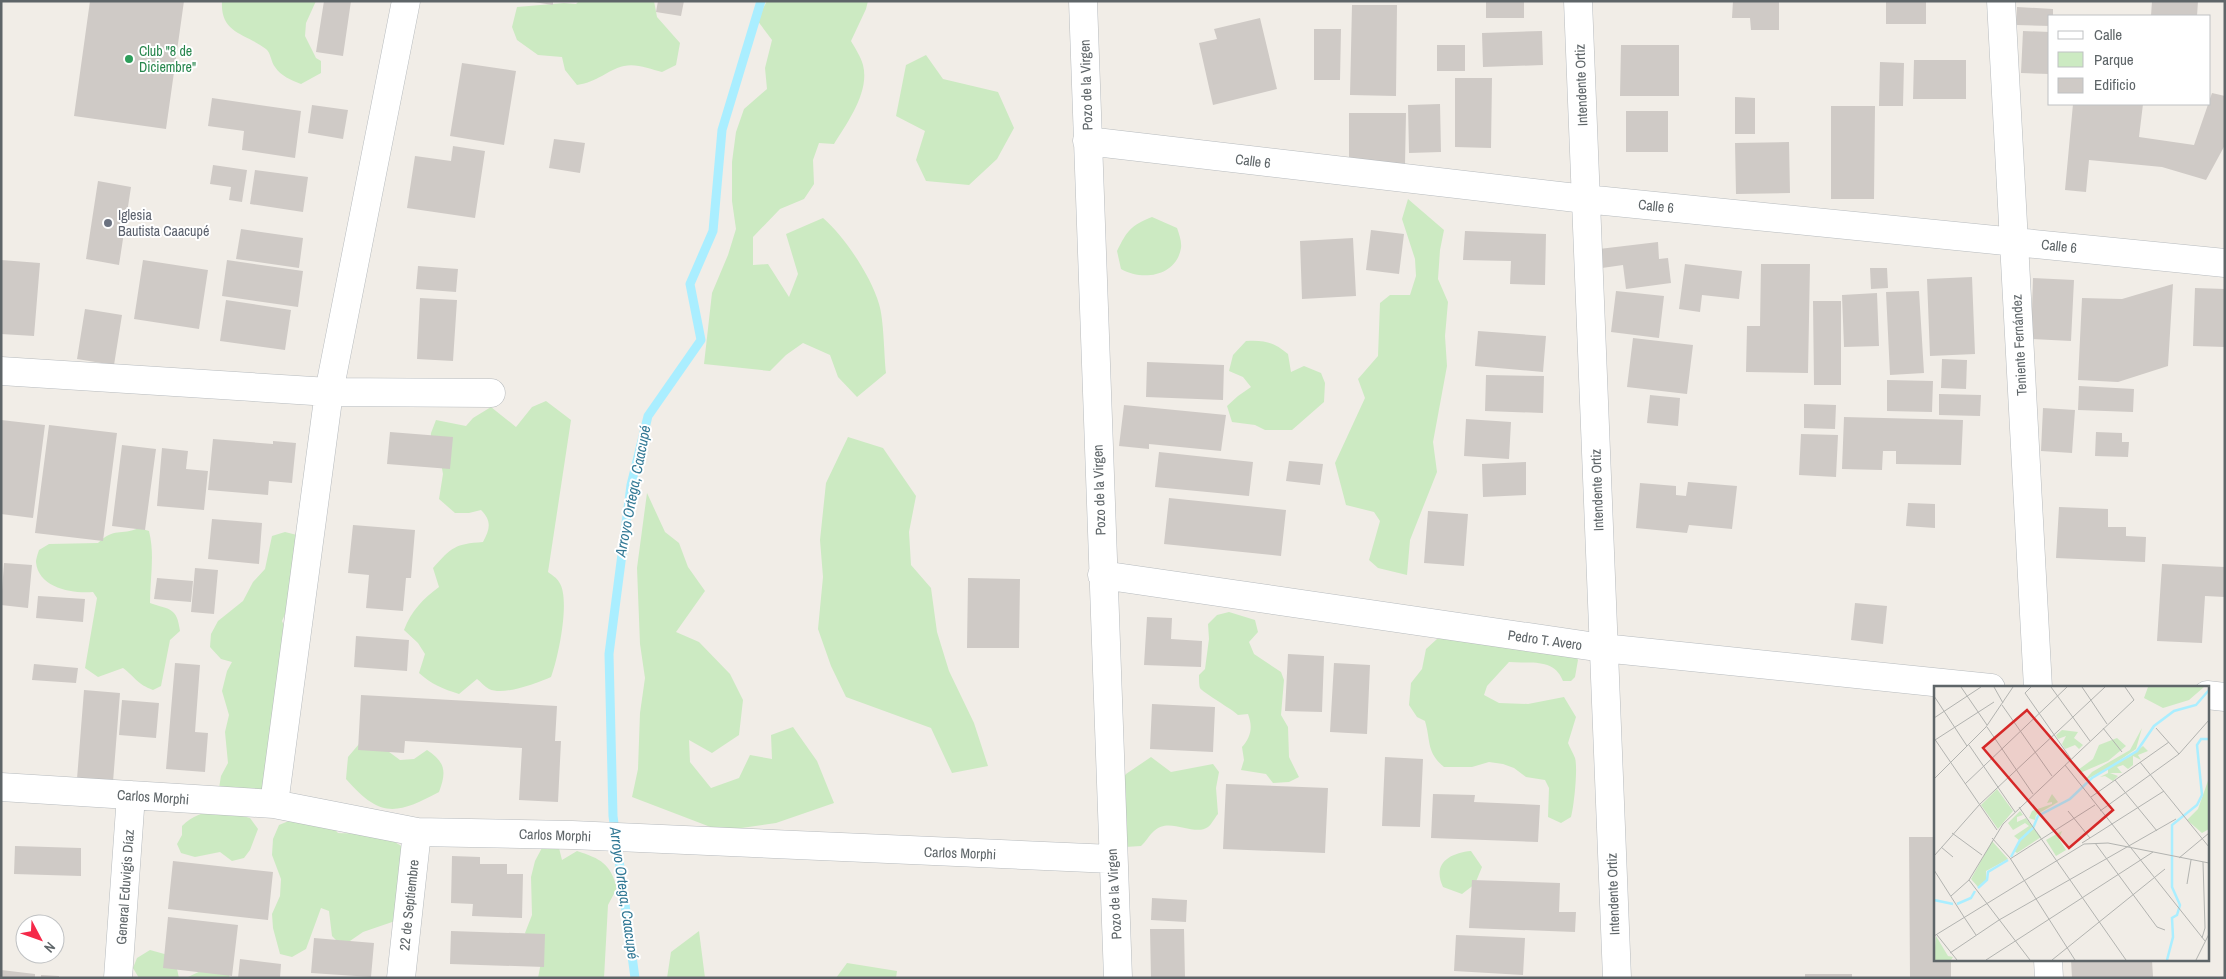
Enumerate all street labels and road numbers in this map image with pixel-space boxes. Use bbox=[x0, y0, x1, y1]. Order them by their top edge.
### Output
street label: Pozo de la Virgen bbox=[1075, 39, 1097, 131]
street label: Intendente Ortiz bbox=[1571, 43, 1591, 126]
street label: Calle 6 bbox=[1234, 150, 1272, 172]
street label: Calle 6 bbox=[1637, 195, 1675, 217]
street label: Calle 6 bbox=[2040, 235, 2078, 257]
street label: Teniente Fernández bbox=[2007, 294, 2031, 396]
street label: Pozo de la Virgen bbox=[1088, 444, 1110, 536]
street label: Intendente Ortiz bbox=[1587, 448, 1607, 531]
street label: Pedro T. Avero bbox=[1507, 626, 1583, 654]
street label: Carlos Morphi bbox=[116, 786, 190, 808]
street label: Carlos Morphi bbox=[519, 825, 591, 845]
street label: General Eduvigis Díaz bbox=[112, 829, 138, 945]
street label: Carlos Morphi bbox=[924, 843, 996, 863]
street label: Pozo de la Virgen bbox=[1103, 848, 1125, 940]
street label: Intendente Ortiz bbox=[1603, 852, 1623, 935]
street label: 22 de Septiembre bbox=[395, 859, 423, 951]

